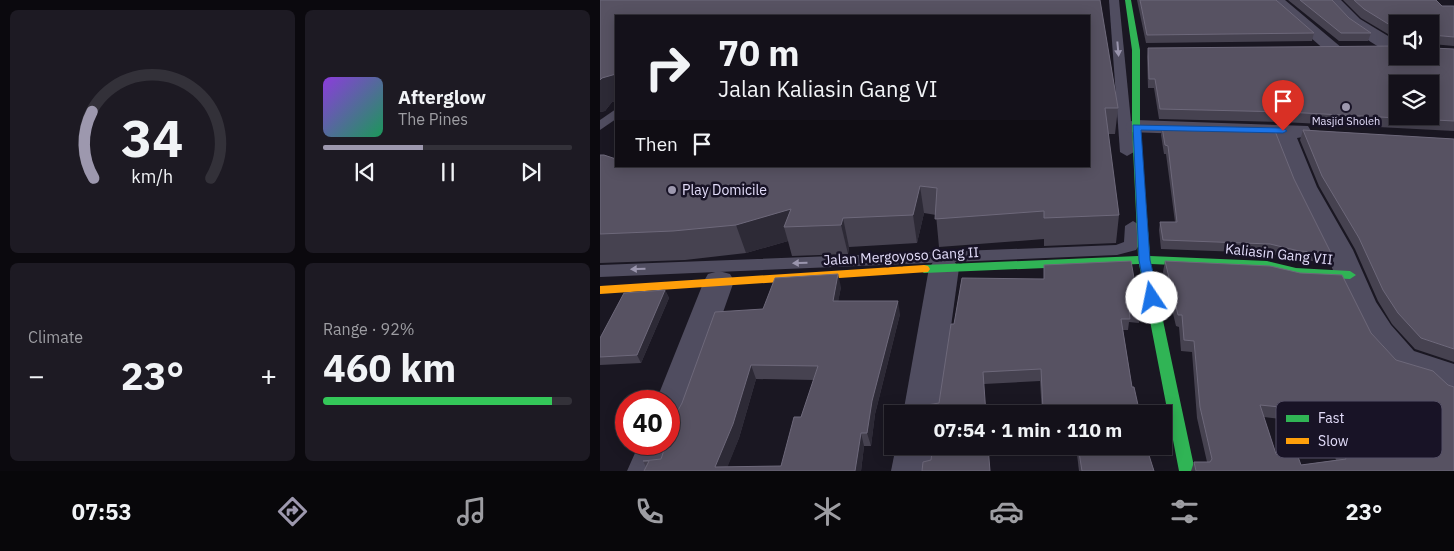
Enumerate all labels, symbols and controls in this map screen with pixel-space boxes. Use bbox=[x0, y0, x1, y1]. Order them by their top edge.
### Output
map controls bbox=[1389, 15, 1439, 125]
button: sound bbox=[1389, 15, 1439, 65]
text: 70 m bbox=[718, 30, 800, 76]
icon: right bbox=[635, 35, 700, 100]
one-way arrow bbox=[1115, 41, 1123, 57]
text: Jalan Kaliasin Gang VI bbox=[718, 74, 937, 103]
button: layers bbox=[1389, 75, 1439, 125]
pin bbox=[1262, 80, 1304, 131]
text: Afterglow bbox=[398, 85, 486, 109]
icon: arrive bbox=[1269, 87, 1297, 115]
marker: Masjid Sholeh bbox=[1340, 101, 1352, 113]
text: 34 bbox=[121, 104, 184, 171]
text: The Pines bbox=[398, 109, 468, 129]
place label: Masjid Sholeh bbox=[1312, 114, 1380, 128]
icon: arrive bbox=[688, 130, 716, 158]
text: Then bbox=[635, 132, 678, 156]
icon: previous bbox=[351, 158, 379, 186]
icon: pause bbox=[434, 158, 462, 186]
icon: next bbox=[517, 158, 545, 186]
text: km/h bbox=[132, 165, 174, 188]
place label: Play Domicile bbox=[682, 181, 767, 199]
marker: Play Domicile bbox=[666, 184, 678, 196]
street label: Kaliasin Gang VII bbox=[1224, 239, 1334, 269]
street label: Jalan Mergoyoso Gang II bbox=[823, 243, 979, 269]
one-way arrow bbox=[792, 259, 808, 267]
one-way arrow bbox=[630, 265, 646, 273]
position arrow bbox=[1125, 271, 1177, 323]
text: Range · 92% bbox=[323, 319, 415, 339]
text: Climate bbox=[28, 327, 83, 347]
text: 460 km bbox=[323, 343, 456, 392]
text: 23° bbox=[121, 351, 184, 400]
text: − bbox=[28, 357, 45, 394]
text: + bbox=[260, 357, 277, 394]
speed limit sign: 40 bbox=[615, 390, 680, 455]
legend bbox=[1276, 401, 1442, 458]
text: Fast bbox=[1318, 409, 1344, 427]
text: 07:54 · 1 min · 110 m bbox=[934, 418, 1122, 442]
text: Slow bbox=[1318, 432, 1349, 450]
icon: directions bbox=[275, 494, 310, 529]
icon: music bbox=[454, 494, 489, 529]
icon: phone bbox=[632, 494, 667, 529]
icon: climate bbox=[810, 494, 845, 529]
icon: car bbox=[989, 494, 1024, 529]
icon: filters bbox=[1167, 494, 1202, 529]
text: 07:53 bbox=[72, 497, 132, 526]
text: 23° bbox=[1345, 497, 1382, 526]

